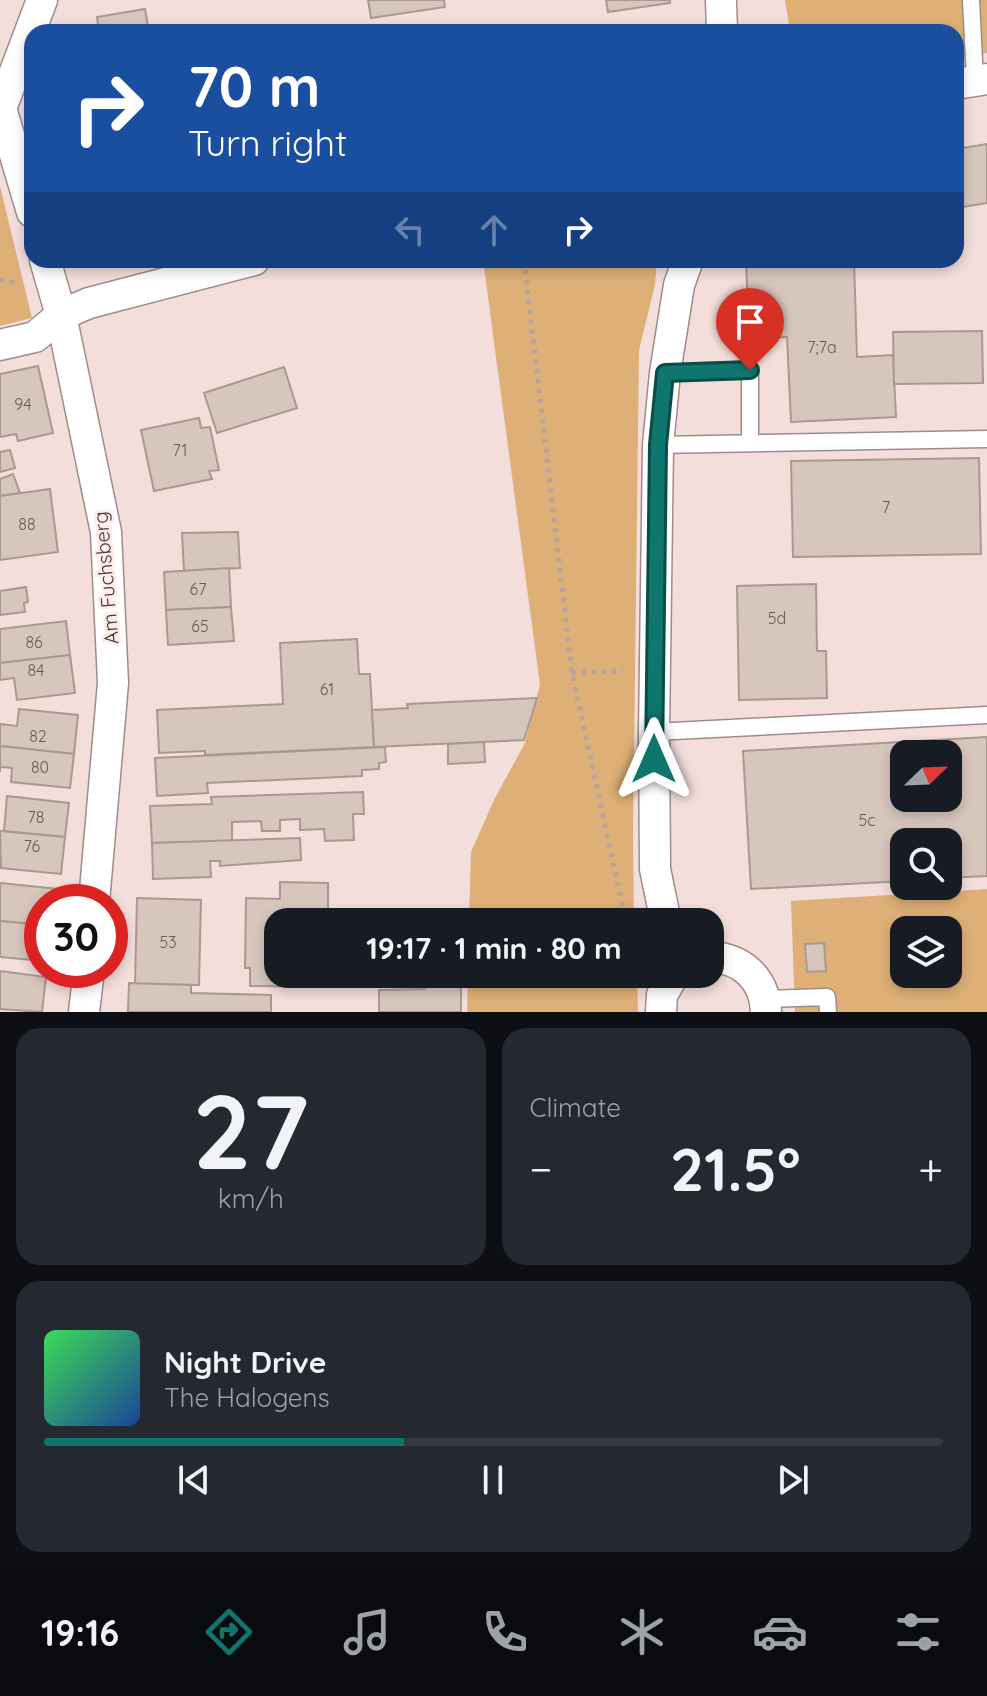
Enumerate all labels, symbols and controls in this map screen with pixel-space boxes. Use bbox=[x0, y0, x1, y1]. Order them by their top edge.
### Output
text: 70 m bbox=[188, 51, 320, 121]
icon: right bbox=[56, 56, 160, 160]
text: Turn right bbox=[188, 120, 347, 165]
icon: left bbox=[388, 208, 432, 252]
icon: ahead bbox=[472, 208, 516, 252]
icon: right bbox=[556, 208, 600, 252]
pin bbox=[716, 288, 784, 370]
icon: arrive bbox=[728, 300, 772, 344]
house number: 7;7a bbox=[807, 337, 837, 357]
house number: 94 bbox=[14, 394, 32, 414]
house number: 71 bbox=[173, 440, 187, 460]
house number: 7 bbox=[882, 497, 890, 517]
street label: Am Fuchsberg bbox=[87, 510, 124, 646]
house number: 88 bbox=[18, 514, 36, 534]
house number: 67 bbox=[190, 579, 206, 599]
house number: 5d bbox=[768, 608, 786, 628]
house number: 65 bbox=[191, 616, 209, 636]
house number: 86 bbox=[25, 632, 43, 652]
house number: 84 bbox=[27, 660, 45, 680]
house number: 61 bbox=[320, 679, 334, 699]
position arrow bbox=[612, 717, 696, 801]
house number: 82 bbox=[29, 726, 47, 746]
north arrow bbox=[890, 740, 962, 812]
map controls bbox=[890, 740, 962, 988]
house number: 80 bbox=[31, 757, 49, 777]
house number: 78 bbox=[28, 807, 44, 827]
house number: 5c bbox=[858, 810, 876, 830]
button: search bbox=[890, 828, 962, 900]
house number: 76 bbox=[24, 836, 41, 856]
speed limit sign: 30 bbox=[24, 884, 128, 988]
button: layers bbox=[890, 916, 962, 988]
text: 19:17 · 1 min · 80 m bbox=[366, 929, 622, 967]
house number: 53 bbox=[159, 932, 177, 952]
text: 27 bbox=[193, 1065, 309, 1195]
text: Climate bbox=[530, 1091, 621, 1124]
text: 21.5° bbox=[670, 1131, 801, 1206]
text: − bbox=[530, 1141, 552, 1196]
text: + bbox=[918, 1141, 943, 1196]
text: km/h bbox=[218, 1182, 284, 1215]
text: Night Drive bbox=[164, 1343, 326, 1381]
text: The Halogens bbox=[164, 1381, 330, 1414]
icon: previous bbox=[172, 1458, 216, 1502]
icon: pause bbox=[471, 1458, 515, 1502]
icon: next bbox=[771, 1458, 815, 1502]
icon: directions bbox=[201, 1604, 257, 1660]
icon: music bbox=[339, 1604, 395, 1660]
icon: phone bbox=[477, 1604, 533, 1660]
icon: climate bbox=[614, 1604, 670, 1660]
icon: car bbox=[752, 1604, 808, 1660]
icon: filters bbox=[890, 1604, 946, 1660]
text: 19:16 bbox=[41, 1610, 119, 1655]

